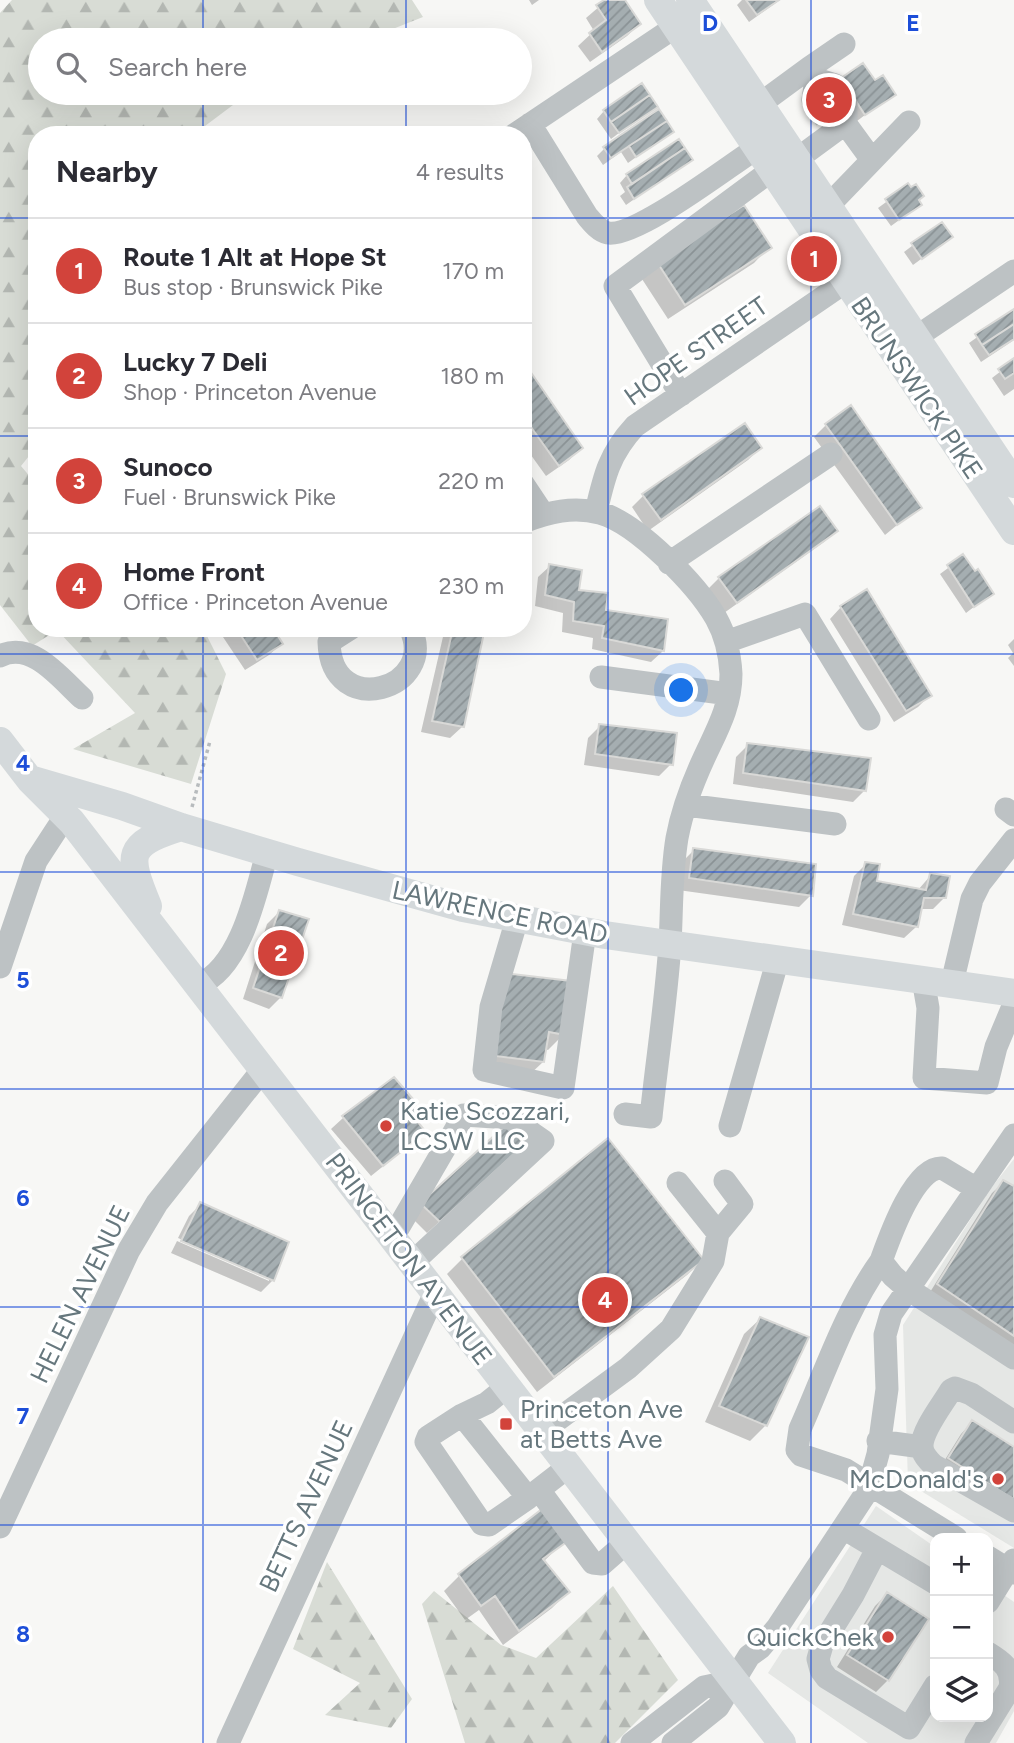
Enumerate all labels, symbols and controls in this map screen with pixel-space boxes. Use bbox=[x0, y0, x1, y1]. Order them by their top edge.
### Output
text: D bbox=[702, 9, 718, 37]
text: E bbox=[906, 9, 920, 37]
search box bbox=[28, 28, 532, 105]
icon: search bbox=[52, 48, 90, 86]
text: Search here bbox=[108, 51, 247, 83]
pin: 3 bbox=[806, 74, 852, 126]
text: Nearby bbox=[56, 153, 158, 190]
text: 4 results bbox=[416, 158, 504, 186]
pin: 1 bbox=[791, 233, 837, 285]
text: Route 1 Alt at Hope St bbox=[123, 241, 387, 273]
text: 1 bbox=[74, 257, 84, 285]
text: 170 m bbox=[442, 257, 504, 285]
text: Bus stop · Brunswick Pike bbox=[123, 273, 383, 301]
street label: HOPE STREET bbox=[618, 289, 775, 412]
street label: BRUNSWICK PIKE bbox=[844, 291, 990, 485]
text: Lucky 7 Deli bbox=[123, 346, 268, 378]
text: 2 bbox=[72, 362, 86, 390]
text: 180 m bbox=[440, 362, 504, 390]
text: Shop · Princeton Avenue bbox=[123, 378, 377, 406]
text: Sunoco bbox=[123, 451, 213, 483]
text: 3 bbox=[73, 467, 85, 495]
text: 220 m bbox=[438, 467, 504, 495]
text: Fuel · Brunswick Pike bbox=[123, 483, 336, 511]
text: Home Front bbox=[123, 556, 265, 588]
text: 4 bbox=[72, 572, 86, 600]
text: 230 m bbox=[439, 572, 504, 600]
text: Office · Princeton Avenue bbox=[123, 588, 388, 616]
your location bbox=[664, 673, 698, 707]
text: 4 bbox=[16, 749, 30, 777]
street label: LAWRENCE ROAD bbox=[389, 874, 611, 950]
pin: 2 bbox=[258, 927, 304, 979]
text: 5 bbox=[16, 966, 30, 994]
place label: Katie Scozzari, LCSW LLC bbox=[400, 1095, 570, 1157]
marker: Katie Scozzari, LCSW LLC bbox=[378, 1118, 394, 1134]
street label: PRINCETON AVENUE bbox=[319, 1147, 499, 1371]
text: 6 bbox=[16, 1184, 30, 1212]
street label: HELEN AVENUE bbox=[23, 1200, 137, 1388]
pin: 4 bbox=[582, 1274, 628, 1326]
place label: Princeton Ave at Betts Ave bbox=[520, 1393, 683, 1455]
text: 7 bbox=[17, 1402, 30, 1430]
street label: BETTS AVENUE bbox=[252, 1415, 360, 1597]
marker: Princeton Ave at Betts Ave bbox=[498, 1416, 514, 1432]
place label: McDonald's bbox=[849, 1463, 984, 1495]
marker: McDonald's bbox=[990, 1471, 1006, 1487]
map controls bbox=[930, 1533, 993, 1722]
button: + bbox=[930, 1533, 993, 1596]
button: − bbox=[930, 1596, 993, 1659]
text: 8 bbox=[16, 1620, 30, 1648]
place label: QuickChek bbox=[746, 1621, 874, 1653]
marker: QuickChek bbox=[880, 1629, 896, 1645]
button: layers bbox=[930, 1659, 993, 1722]

